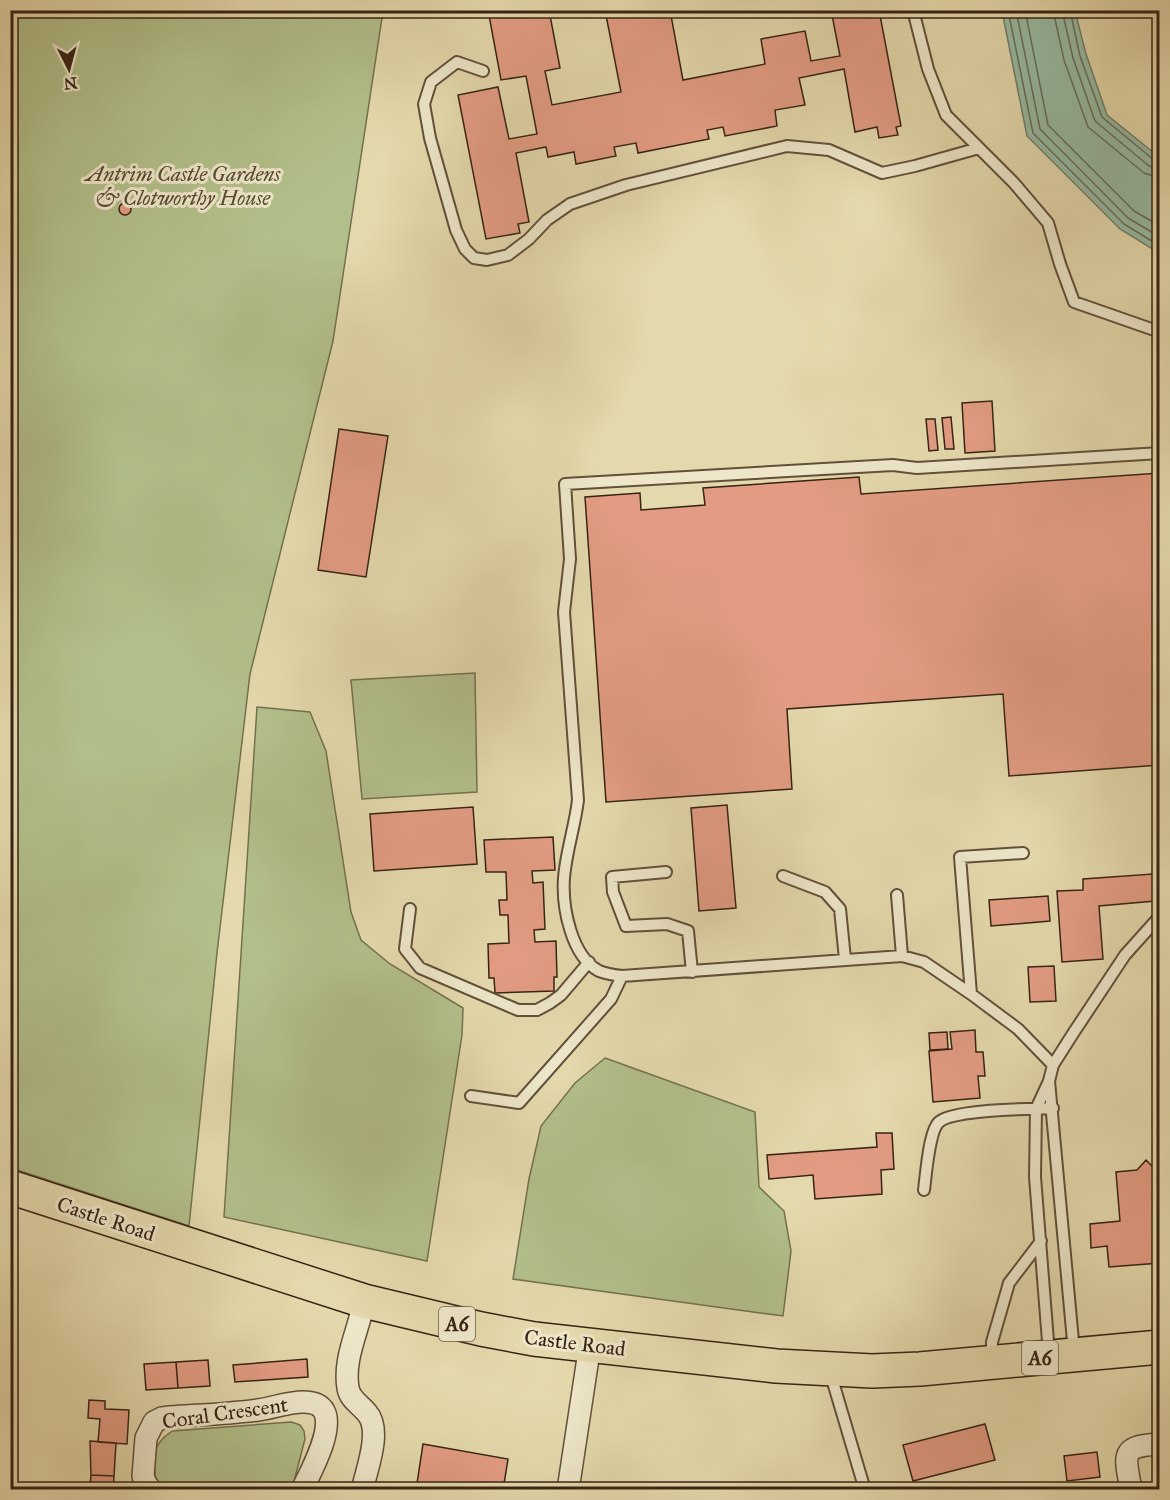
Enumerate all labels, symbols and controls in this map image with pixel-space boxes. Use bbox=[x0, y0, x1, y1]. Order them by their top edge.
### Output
north arrow bbox=[39, 39, 99, 99]
text: N bbox=[62, 73, 78, 94]
park label: Antrim Castle Gardens & Clotworthy House bbox=[84, 161, 281, 211]
street label: Castle Road bbox=[54, 1191, 159, 1247]
road number: A6 bbox=[439, 1307, 475, 1341]
street label: Castle Road bbox=[523, 1324, 628, 1362]
road number: A6 bbox=[1022, 1341, 1058, 1375]
street label: Coral Crescent bbox=[160, 1391, 290, 1435]

